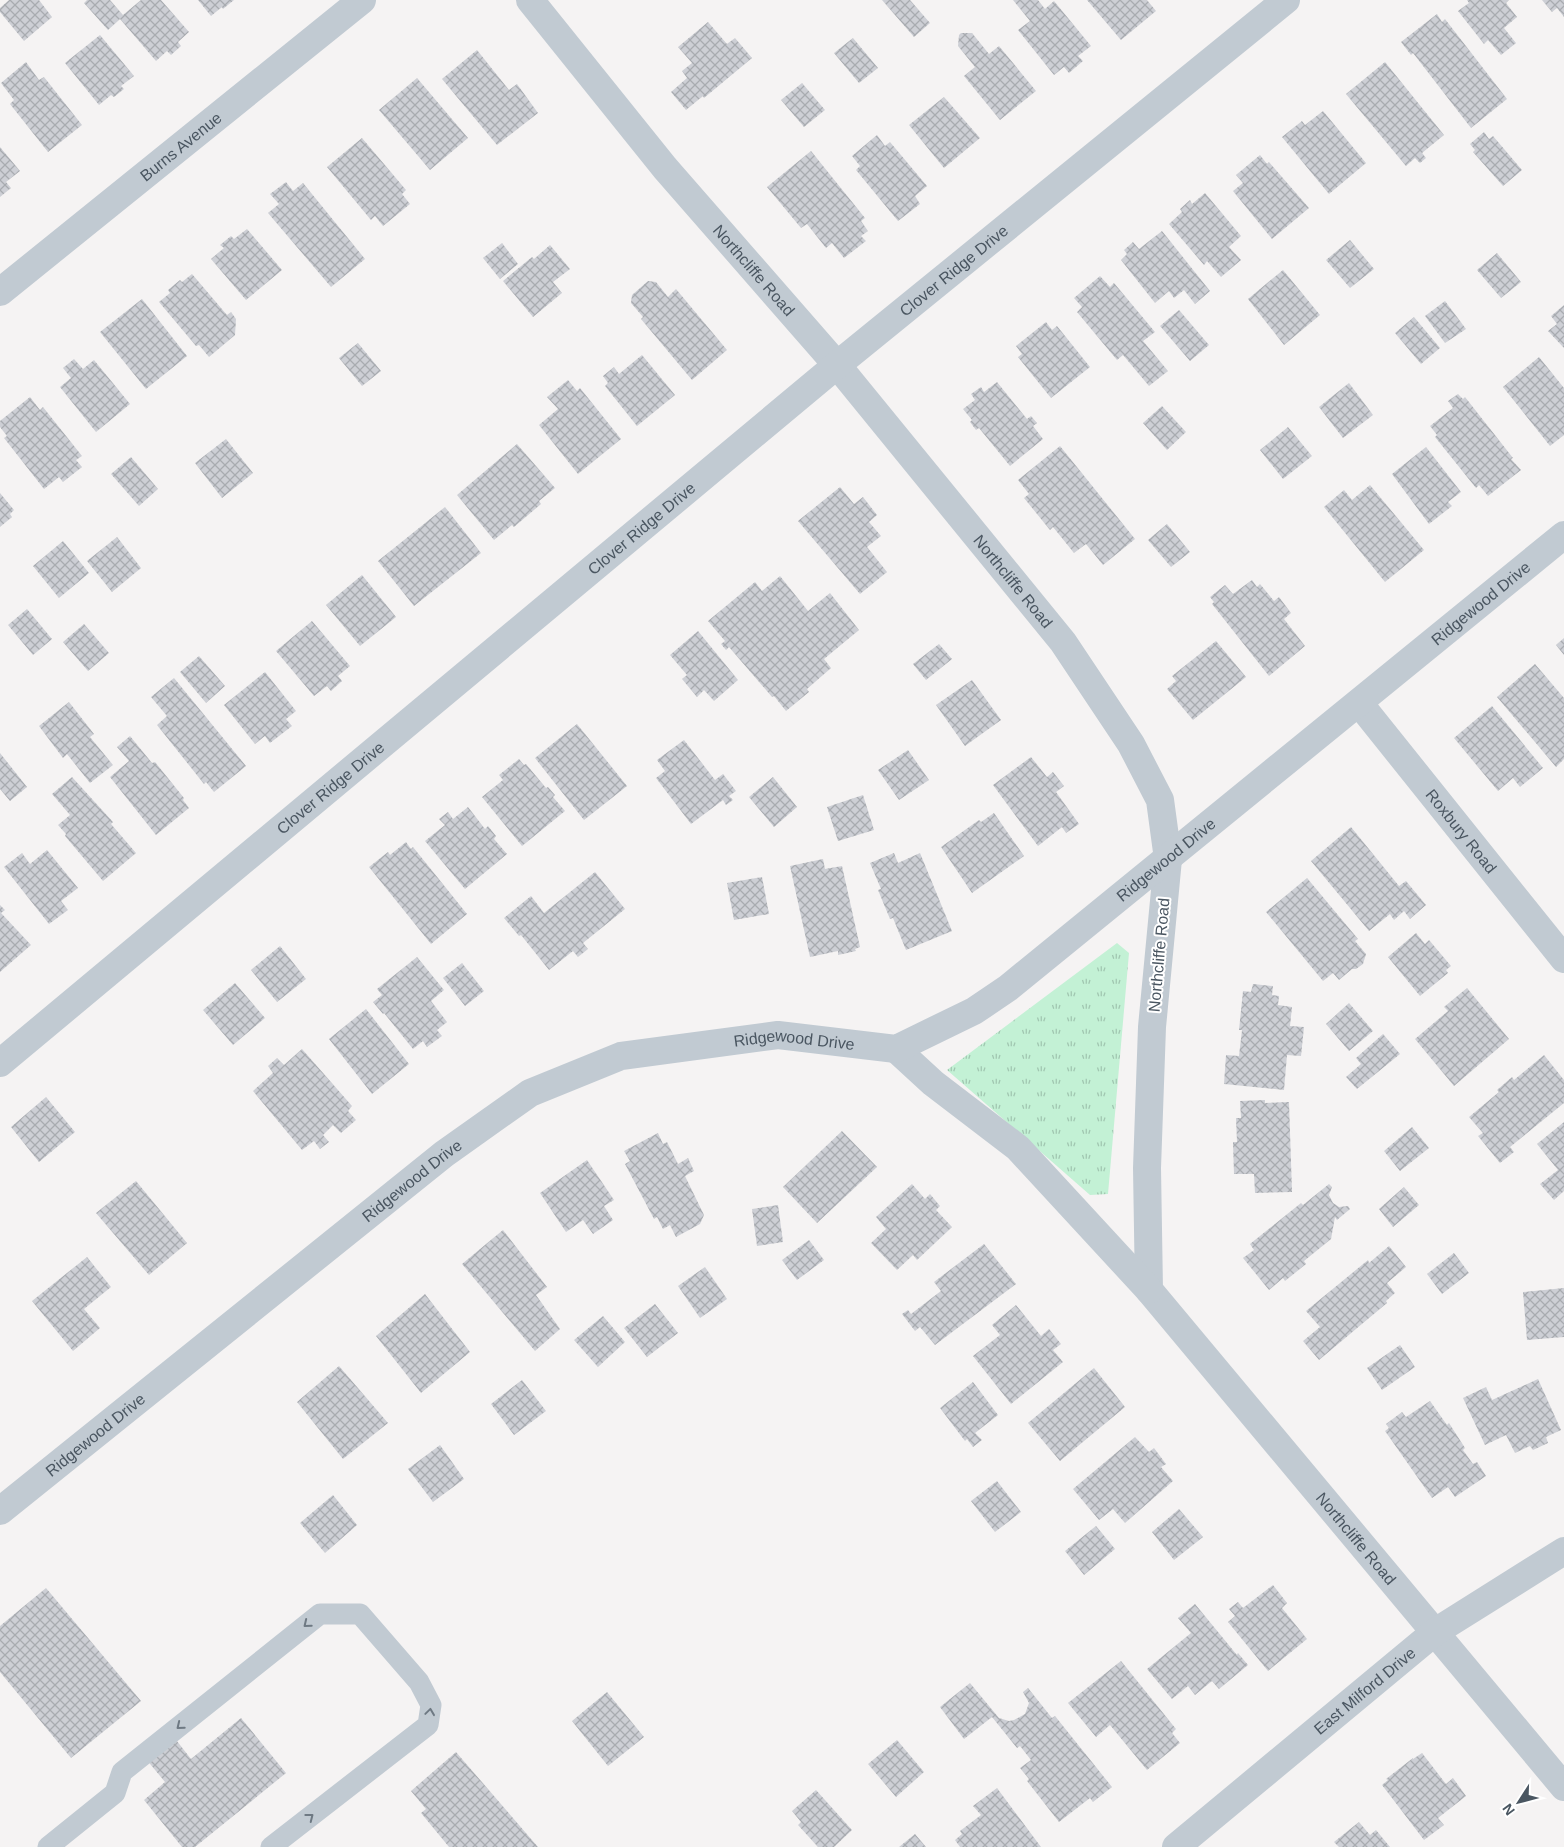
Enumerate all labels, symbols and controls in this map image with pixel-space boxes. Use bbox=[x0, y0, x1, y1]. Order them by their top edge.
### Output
street label: Burns Avenue bbox=[137, 108, 225, 184]
street label: Northcliffe Road bbox=[710, 221, 798, 319]
street label: Clover Ridge Drive bbox=[896, 221, 1011, 319]
street label: Clover Ridge Drive bbox=[584, 479, 698, 578]
street label: Northcliffe Road bbox=[971, 531, 1056, 631]
street label: Ridgewood Drive bbox=[1428, 558, 1533, 648]
street label: Clover Ridge Drive bbox=[273, 738, 387, 837]
street label: Roxbury Road bbox=[1423, 786, 1500, 876]
street label: Ridgewood Drive bbox=[1113, 814, 1219, 905]
street label: Northcliffe Road bbox=[1146, 897, 1172, 1013]
street label: Ridgewood Drive bbox=[733, 1026, 856, 1053]
street label: Ridgewood Drive bbox=[359, 1136, 465, 1225]
street label: Ridgewood Drive bbox=[42, 1390, 148, 1479]
street label: Northcliffe Road bbox=[1313, 1489, 1400, 1588]
one-way arrow bbox=[304, 1619, 313, 1627]
street label: East Milford Drive bbox=[1310, 1644, 1419, 1737]
one-way arrow bbox=[424, 1708, 434, 1717]
one-way arrow bbox=[177, 1720, 186, 1728]
north arrow bbox=[1494, 1777, 1544, 1827]
text: N bbox=[1499, 1801, 1518, 1818]
one-way arrow bbox=[304, 1814, 314, 1823]

